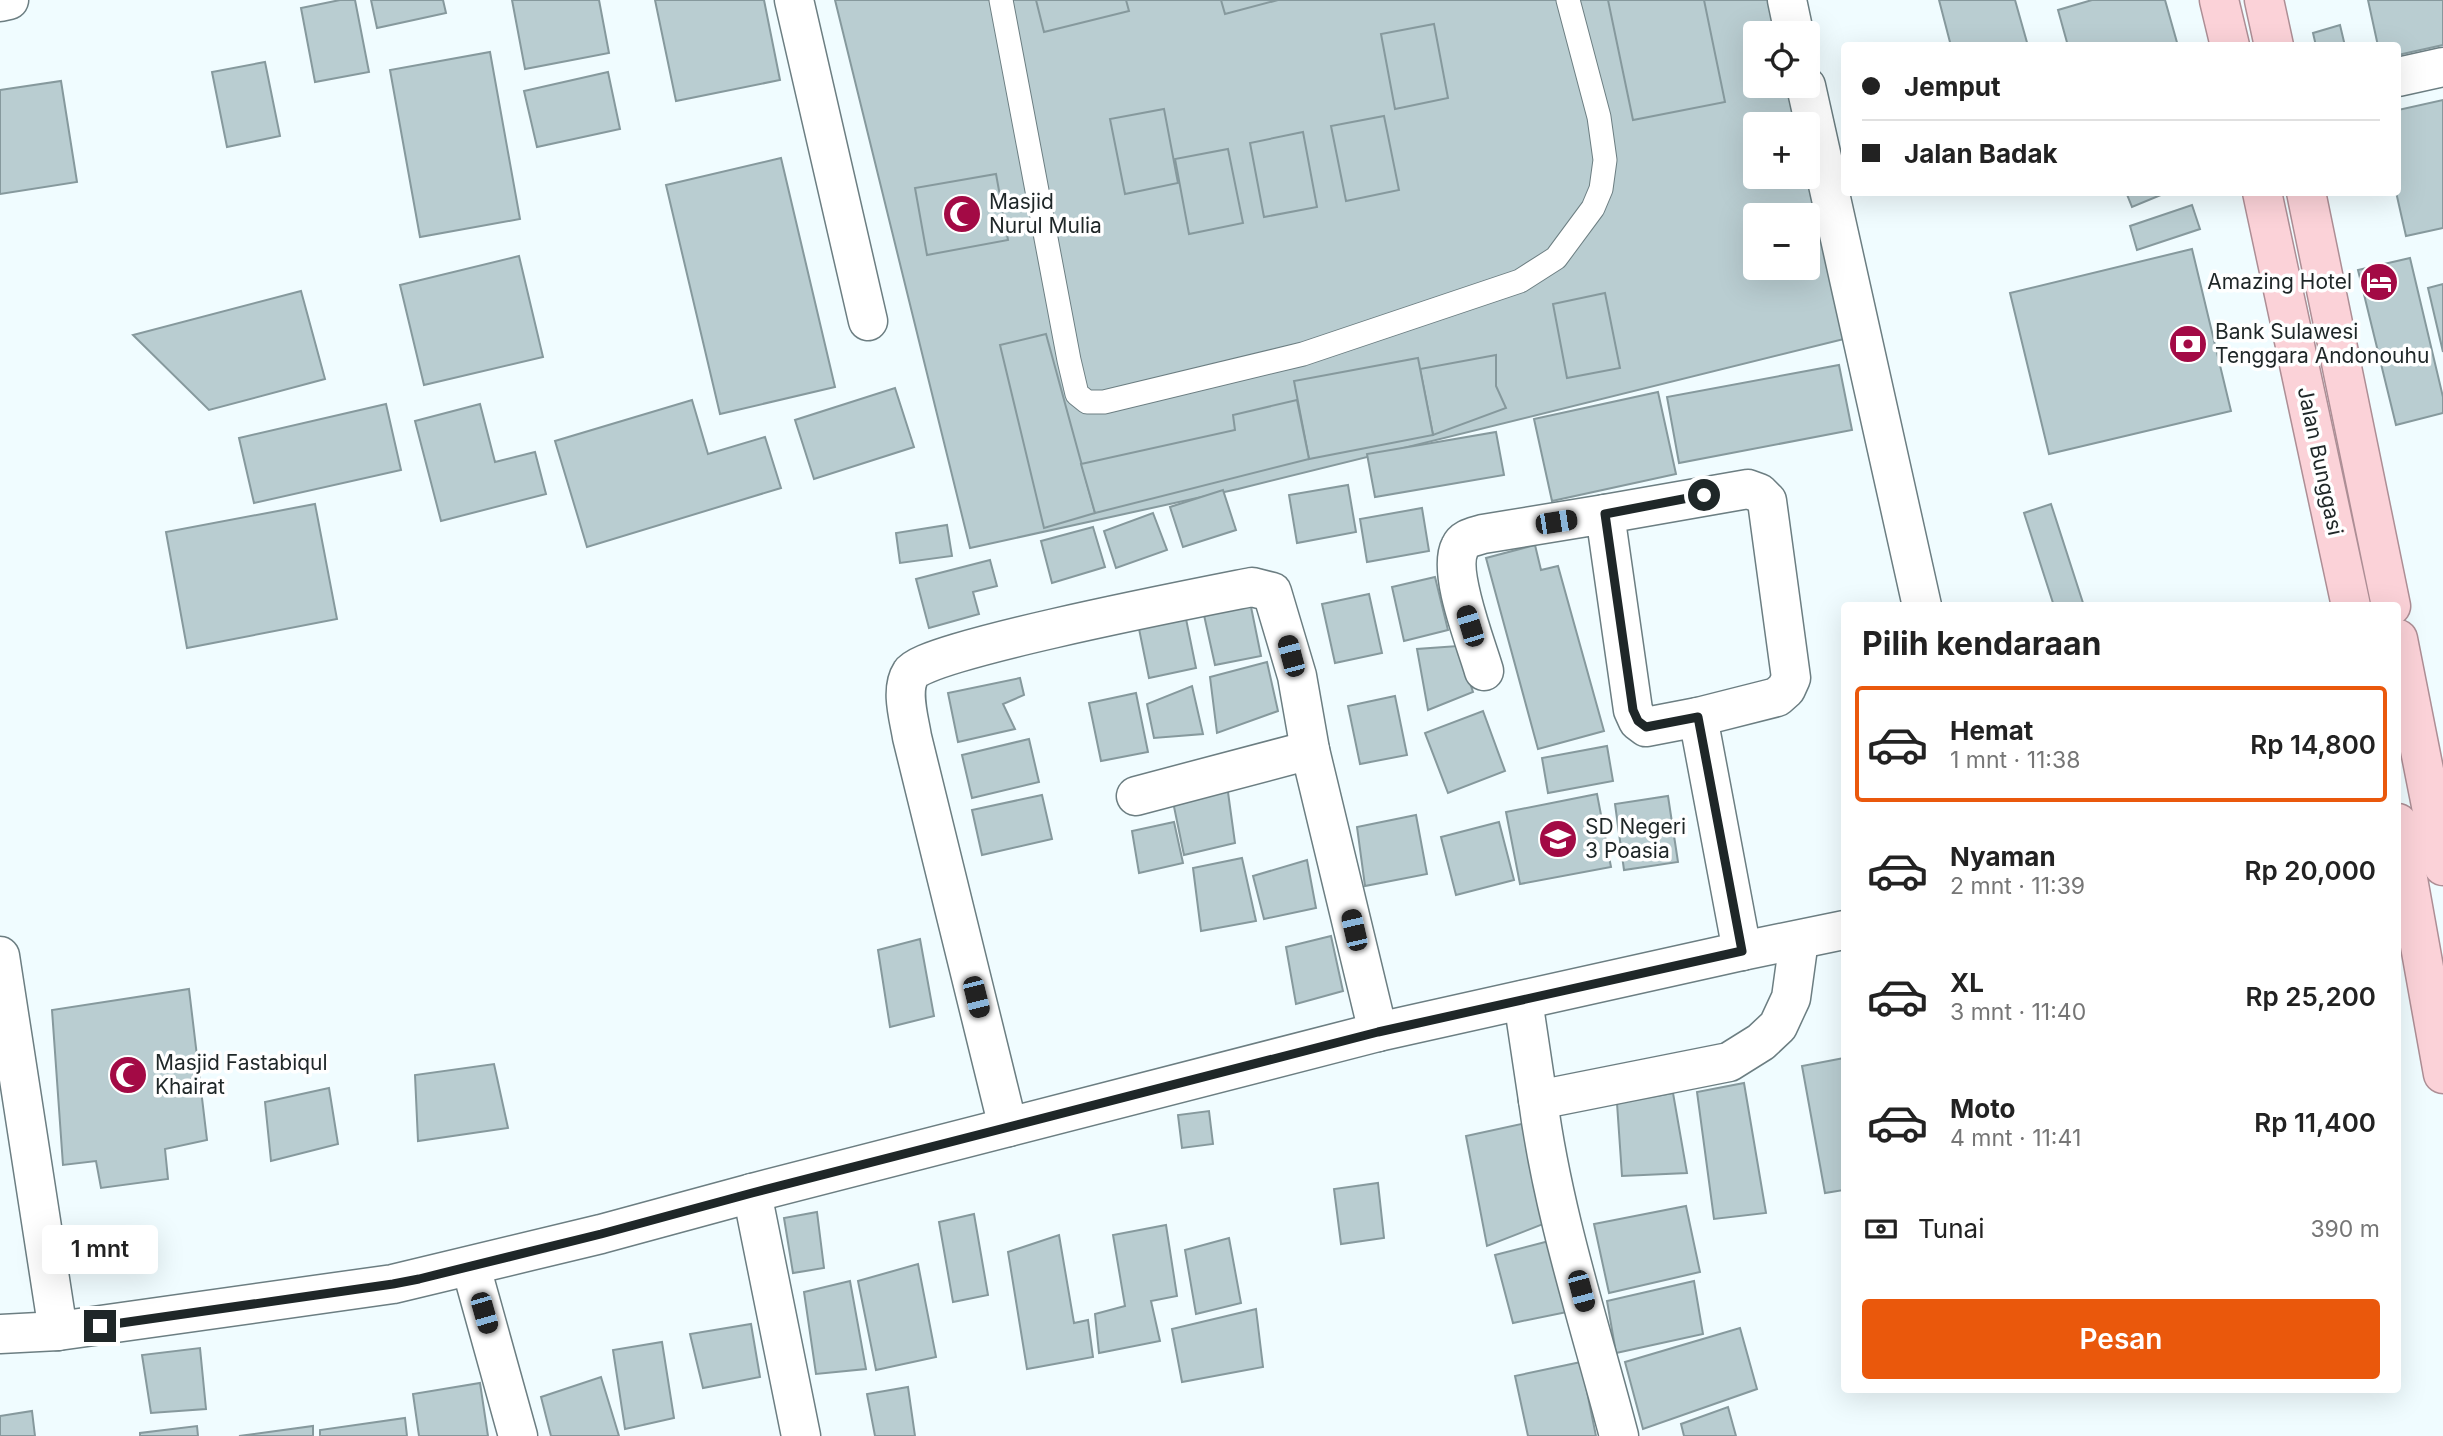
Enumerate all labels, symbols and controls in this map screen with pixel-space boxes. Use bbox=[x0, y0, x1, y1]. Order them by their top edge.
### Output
map controls bbox=[1743, 21, 1820, 280]
button: locate bbox=[1743, 21, 1820, 98]
text: Jemput bbox=[1904, 71, 2001, 102]
button: + bbox=[1743, 112, 1820, 189]
text: Jalan Badak bbox=[1904, 138, 2058, 169]
place label: Masjid Nurul Mulia bbox=[989, 189, 1102, 238]
mosque icon: Masjid Nurul Mulia bbox=[941, 193, 983, 235]
button: − bbox=[1743, 203, 1820, 280]
hotel icon: Amazing Hotel bbox=[2358, 261, 2400, 303]
place label: Amazing Hotel bbox=[2207, 269, 2352, 294]
place label: Bank Sulawesi Tenggara Andonouhu bbox=[2215, 319, 2429, 368]
bank icon: Bank Sulawesi Tenggara Andonouhu bbox=[2167, 323, 2209, 365]
street label: Jalan Bunggasi bbox=[2293, 384, 2348, 537]
route start bbox=[1688, 479, 1720, 511]
car bbox=[1534, 508, 1579, 536]
car bbox=[1454, 603, 1487, 649]
text: Pilih kendaraan bbox=[1862, 624, 2102, 663]
car bbox=[1276, 633, 1307, 679]
icon: car bbox=[1866, 713, 1929, 776]
text: Hemat bbox=[1950, 715, 2033, 746]
text: Rp 14,800 bbox=[2250, 729, 2376, 760]
text: 1 mnt · 11:38 bbox=[1950, 746, 2080, 774]
place label: SD Negeri 3 Poasia bbox=[1585, 814, 1686, 863]
school or university icon: SD Negeri 3 Poasia bbox=[1537, 818, 1579, 860]
icon: car bbox=[1866, 839, 1929, 902]
text: Nyaman bbox=[1950, 841, 2056, 872]
text: Rp 20,000 bbox=[2245, 855, 2376, 886]
text: 2 mnt · 11:39 bbox=[1950, 872, 2085, 900]
car bbox=[1340, 907, 1369, 953]
icon: car bbox=[1866, 965, 1929, 1028]
text: XL bbox=[1950, 967, 1984, 998]
car bbox=[961, 974, 992, 1020]
text: Rp 25,200 bbox=[2246, 981, 2376, 1012]
text: 3 mnt · 11:40 bbox=[1950, 998, 2086, 1026]
place label: Masjid Fastabiqul Khairat bbox=[155, 1050, 328, 1099]
mosque icon: Masjid Fastabiqul Khairat bbox=[107, 1054, 149, 1096]
icon: car bbox=[1866, 1091, 1929, 1154]
text: Moto bbox=[1950, 1093, 2015, 1124]
text: Rp 11,400 bbox=[2254, 1107, 2376, 1138]
text: 4 mnt · 11:41 bbox=[1950, 1124, 2081, 1152]
icon: cash bbox=[1862, 1210, 1900, 1248]
text: Tunai bbox=[1918, 1213, 1985, 1244]
text: 390 m bbox=[2310, 1215, 2380, 1243]
callout: 1 mnt bbox=[42, 1224, 158, 1274]
text: 1 mnt bbox=[71, 1235, 129, 1263]
car bbox=[1566, 1268, 1597, 1314]
car bbox=[469, 1290, 500, 1336]
button: Pesan bbox=[1862, 1299, 2380, 1379]
route end bbox=[84, 1310, 116, 1342]

